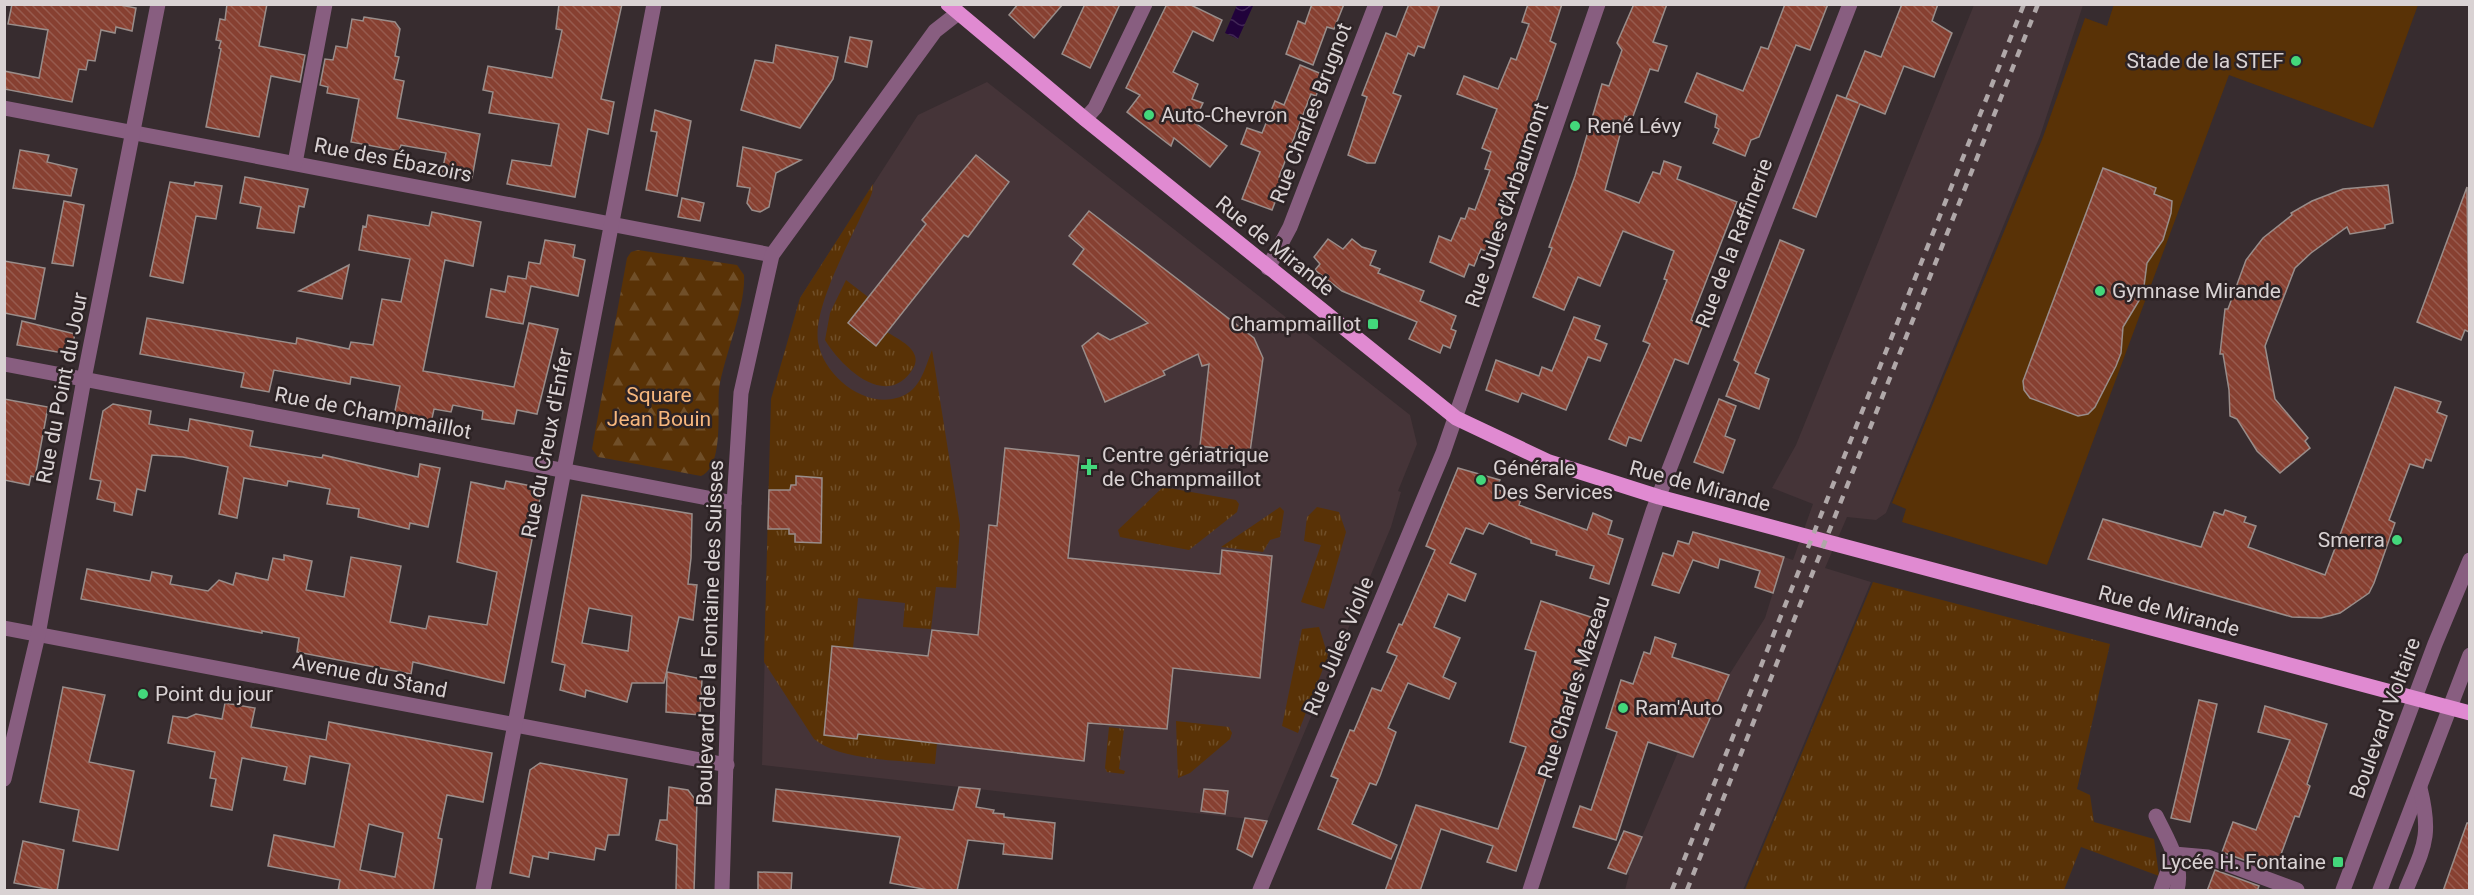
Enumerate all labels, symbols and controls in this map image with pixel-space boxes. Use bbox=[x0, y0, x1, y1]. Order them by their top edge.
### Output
street label: Rue Charles Brugnot bbox=[1266, 19, 1356, 206]
place label: Stade de la STEF bbox=[2127, 49, 2284, 73]
marker: Stade de la STEF bbox=[2289, 54, 2303, 68]
street label: Rue Jules d'Arbaumont bbox=[1461, 99, 1553, 311]
place label: Auto-Chevron bbox=[1161, 103, 1288, 127]
marker: Auto-Chevron bbox=[1142, 108, 1156, 122]
place label: René Lévy bbox=[1587, 114, 1682, 138]
marker: René Lévy bbox=[1568, 119, 1582, 133]
street label: Rue des Ébazoirs bbox=[312, 133, 474, 187]
street label: Rue de la Raffinerie bbox=[1691, 155, 1777, 331]
street label: Rue de Mirande bbox=[1211, 191, 1339, 301]
place label: Gymnase Mirande bbox=[2112, 279, 2281, 303]
marker: Gymnase Mirande bbox=[2093, 284, 2107, 298]
street label: Rue du Point du Jour bbox=[32, 290, 92, 486]
place label: Champmaillot bbox=[1230, 312, 1361, 336]
marker: Champmaillot bbox=[1366, 317, 1380, 331]
street label: Rue du Creux d'Enfer bbox=[517, 346, 577, 540]
street label: Rue de Champmaillot bbox=[273, 382, 474, 444]
park label: Square Jean Bouin bbox=[607, 383, 711, 431]
place label: Centre gériatrique de Champmaillot bbox=[1102, 443, 1269, 491]
place label: Générale Des Services bbox=[1493, 456, 1613, 504]
street label: Rue de Mirande bbox=[1627, 456, 1773, 516]
marker: Centre gériatrique de Champmaillot bbox=[1080, 458, 1098, 476]
street label: Boulevard de la Fontaine des Suisses bbox=[692, 460, 728, 806]
marker: Générale Des Services bbox=[1474, 473, 1488, 487]
place label: Smerra bbox=[2318, 528, 2385, 552]
marker: Smerra bbox=[2390, 533, 2404, 547]
street label: Rue Jules Violle bbox=[1299, 573, 1379, 719]
street label: Rue de Mirande bbox=[2096, 581, 2242, 641]
street label: Rue Charles Mazeau bbox=[1533, 592, 1615, 782]
street label: Boulevard Voltaire bbox=[2345, 634, 2425, 802]
street label: Avenue du Stand bbox=[291, 649, 449, 703]
place label: Point du jour bbox=[155, 682, 273, 706]
marker: Point du jour bbox=[136, 687, 150, 701]
place label: Ram'Auto bbox=[1635, 696, 1723, 720]
marker: Ram'Auto bbox=[1616, 701, 1630, 715]
place label: Lycée H. Fontaine bbox=[2161, 850, 2326, 874]
marker: Lycée H. Fontaine bbox=[2331, 855, 2345, 869]

